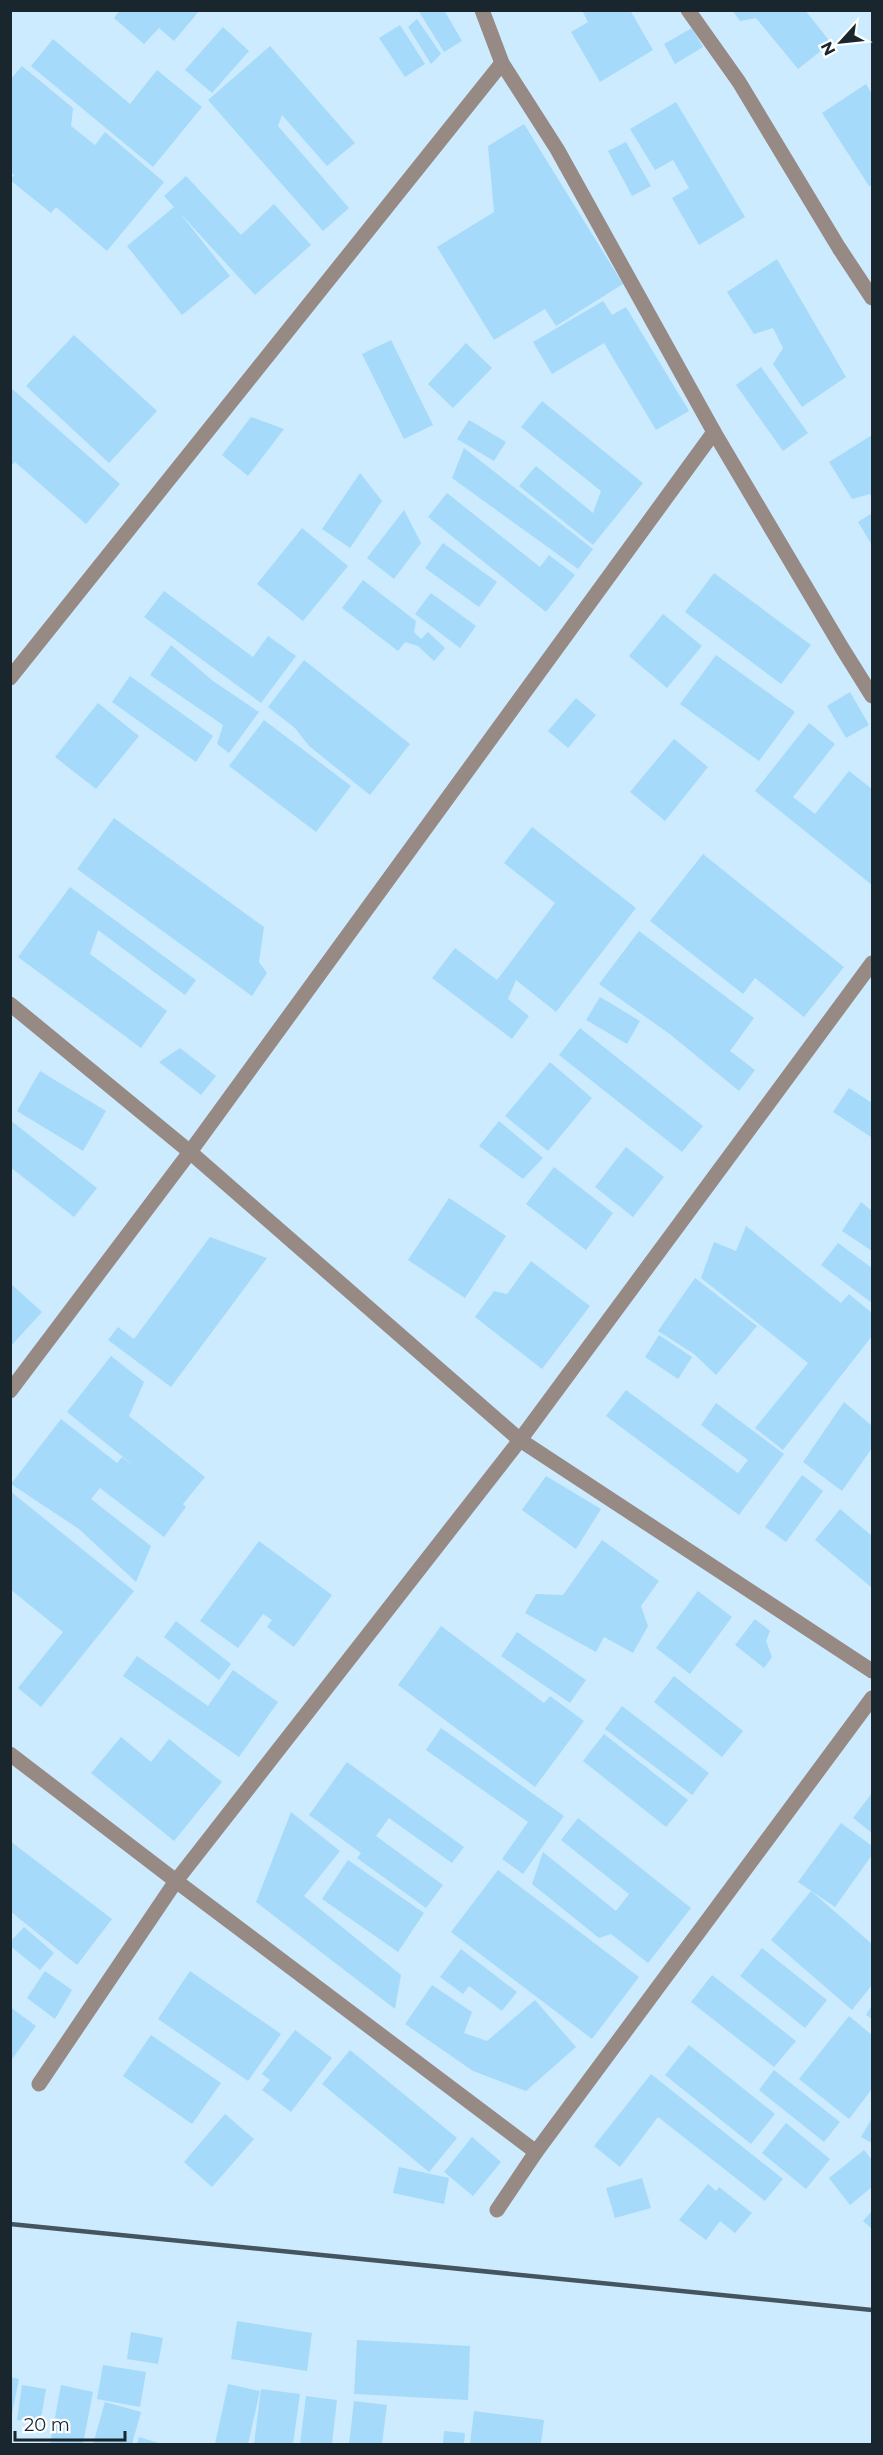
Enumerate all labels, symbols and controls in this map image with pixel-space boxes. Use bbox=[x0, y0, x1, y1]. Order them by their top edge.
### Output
north arrow bbox=[811, 12, 871, 72]
text: N bbox=[817, 39, 839, 59]
scale bar bbox=[15, 2404, 124, 2442]
text: 20 m bbox=[24, 2414, 70, 2436]

